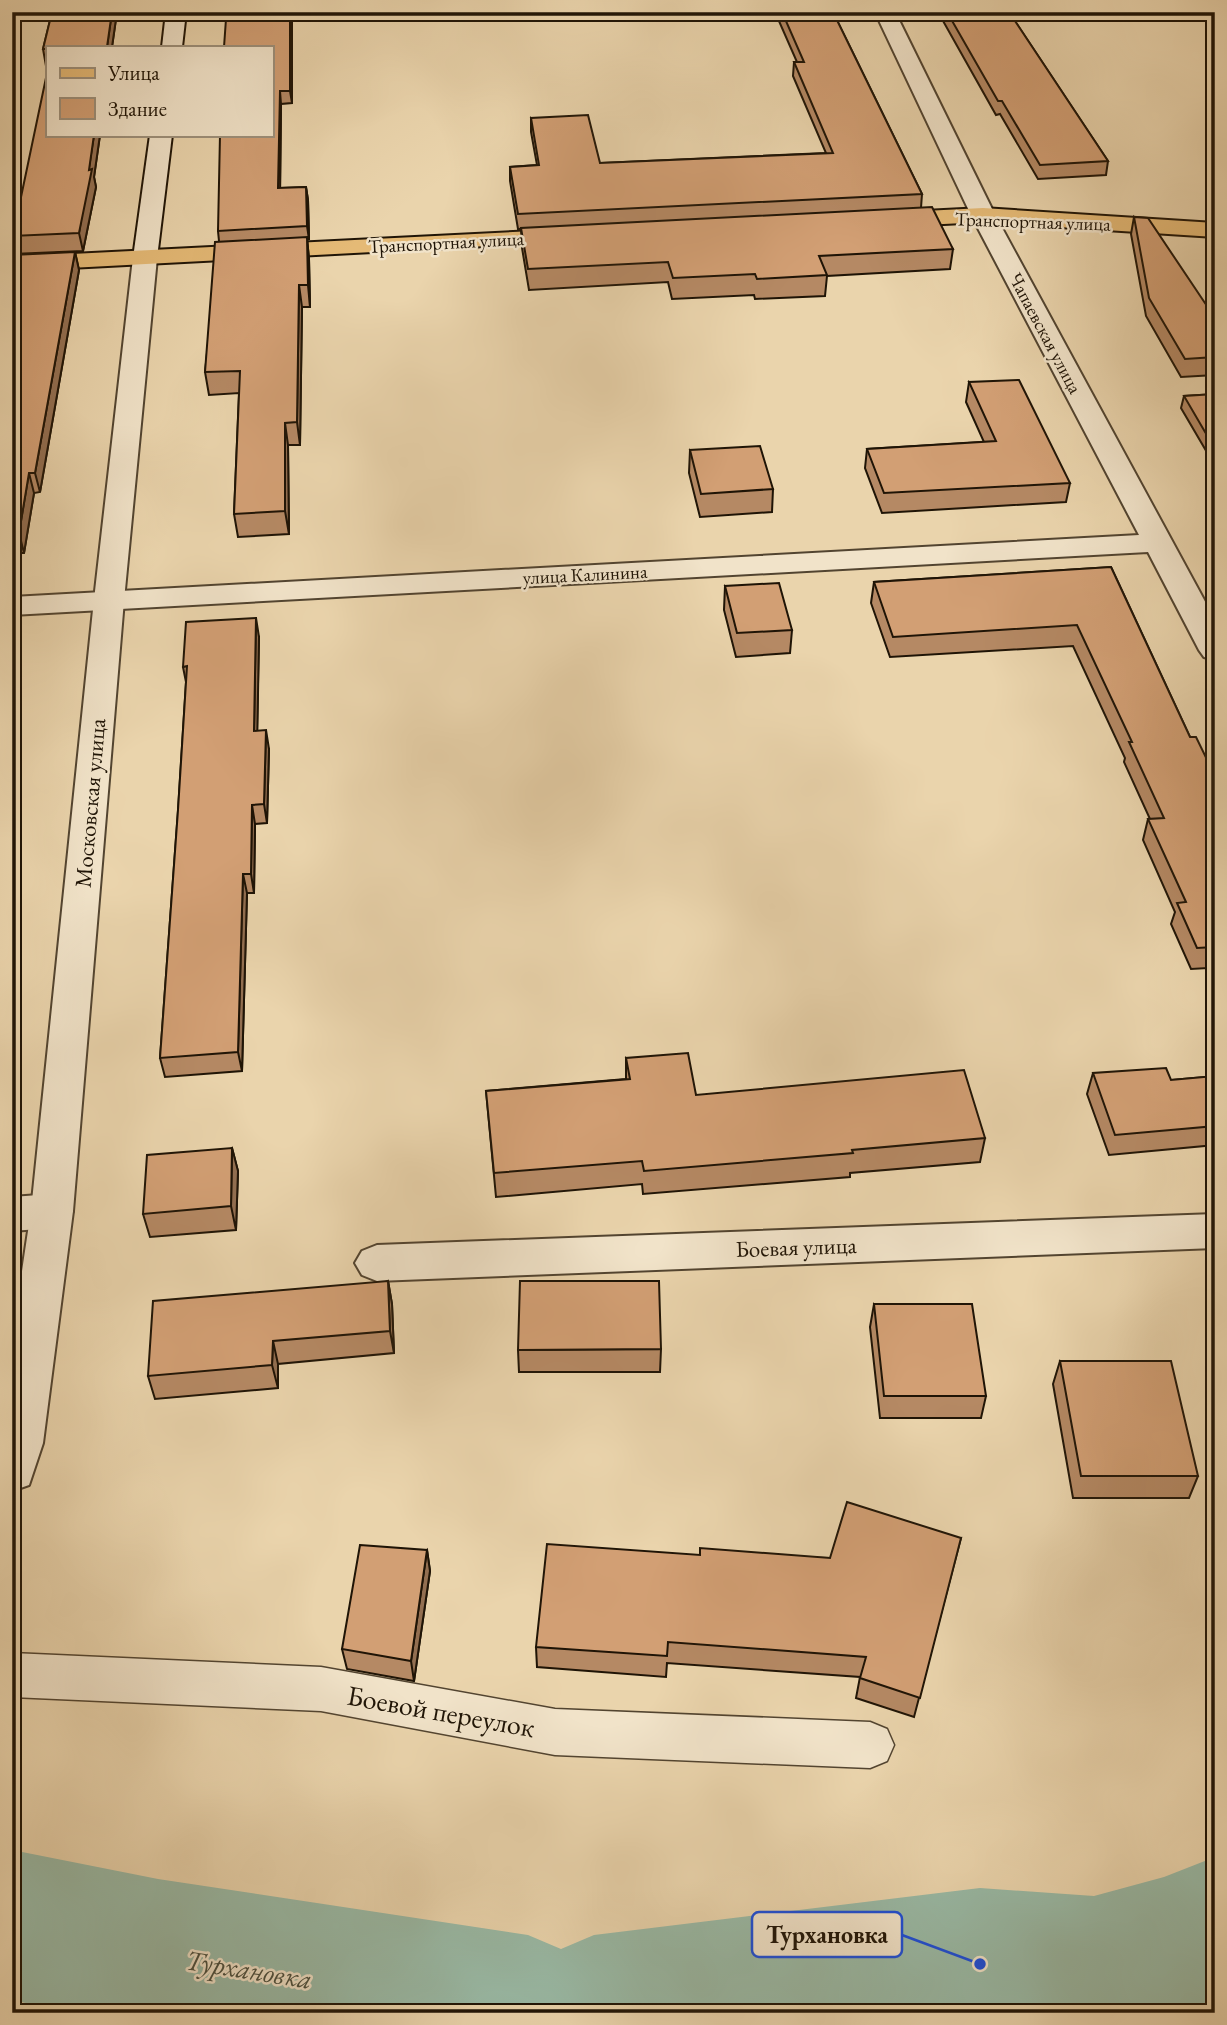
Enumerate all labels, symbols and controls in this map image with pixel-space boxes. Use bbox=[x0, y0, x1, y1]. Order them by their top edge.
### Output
legend bbox=[46, 46, 273, 136]
text: Улица bbox=[107, 59, 160, 86]
text: Здание bbox=[108, 95, 167, 122]
street label: Транспортная улица bbox=[955, 206, 1112, 237]
street label: Транспортная улица bbox=[367, 226, 525, 259]
street label: Чапаевская улица bbox=[1003, 268, 1088, 398]
street label: улица Калинина bbox=[522, 559, 648, 590]
street label: Московская улица bbox=[68, 716, 112, 889]
street label: Боевая улица bbox=[735, 1230, 858, 1264]
street label: Боевой переулок bbox=[344, 1677, 538, 1745]
callout: Турхановка bbox=[752, 1912, 902, 1957]
text: Турхановка bbox=[766, 1919, 888, 1951]
water label: Турхановка bbox=[183, 1941, 315, 1997]

